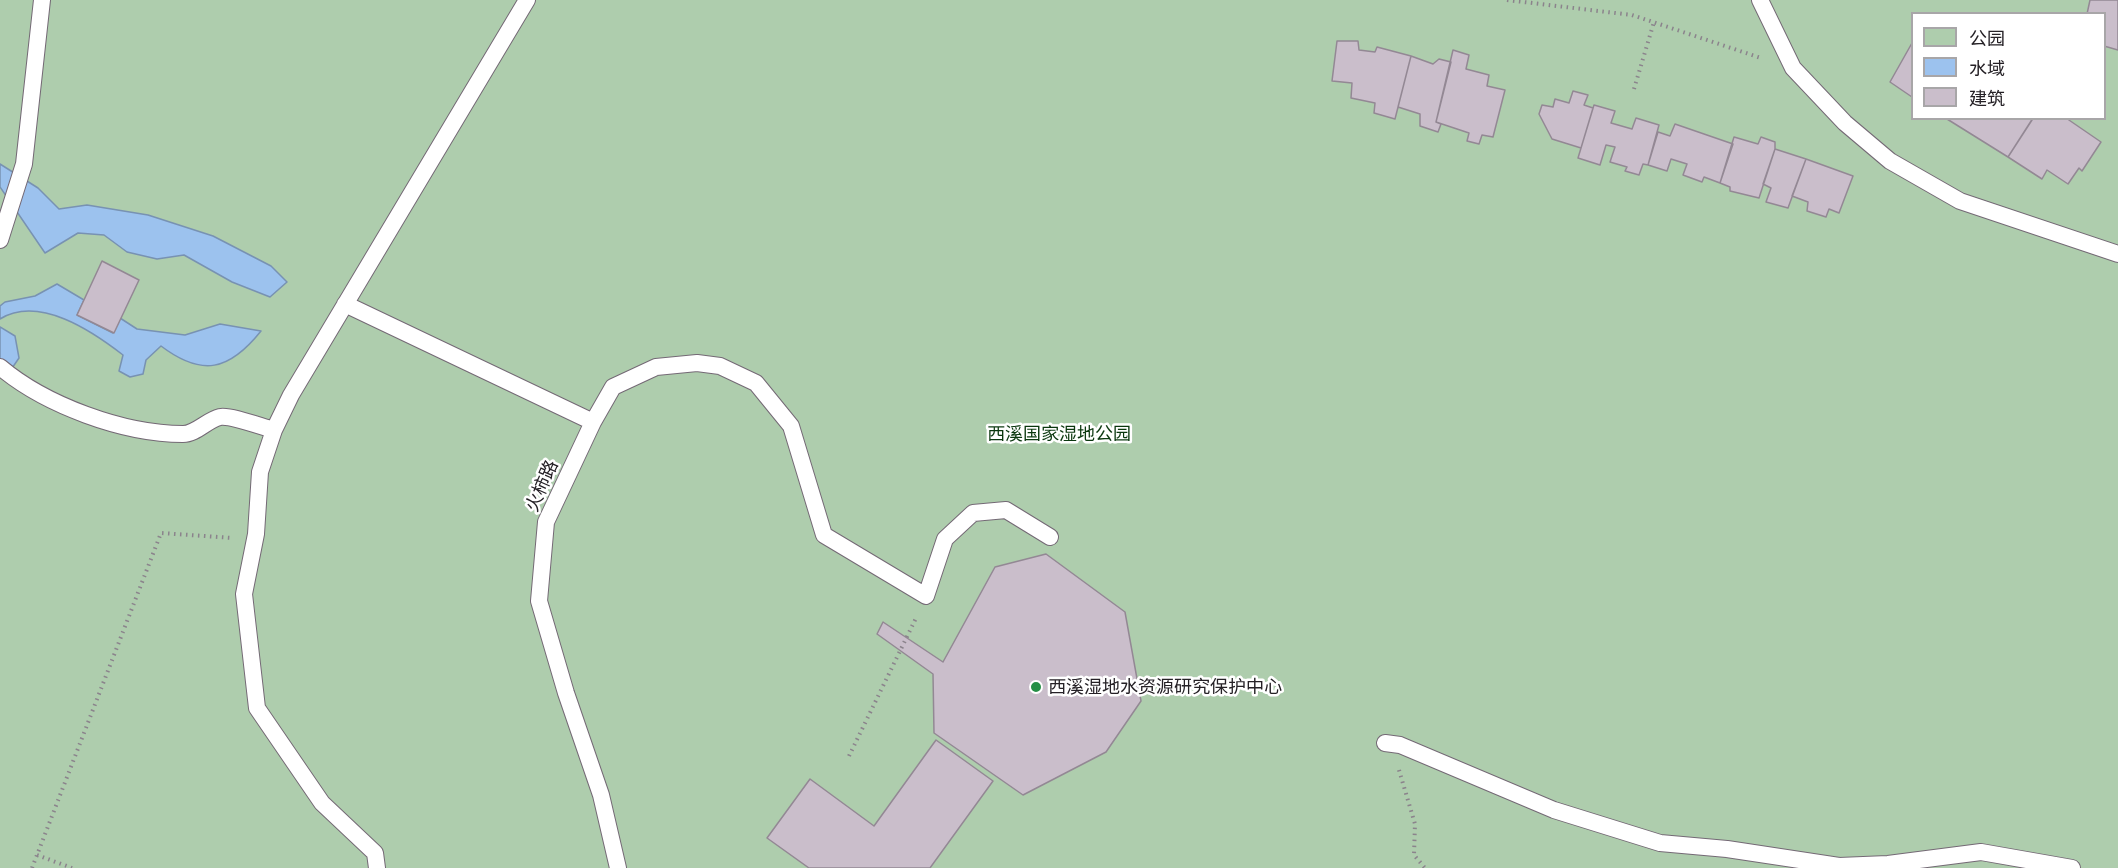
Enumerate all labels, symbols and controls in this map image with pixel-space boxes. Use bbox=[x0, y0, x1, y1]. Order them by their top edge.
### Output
legend bbox=[1911, 12, 2106, 120]
text: 公园 bbox=[1969, 28, 2005, 49]
text: 水域 bbox=[1969, 58, 2005, 79]
text: 建筑 bbox=[1969, 88, 2005, 109]
park label: 西溪国家湿地公园 bbox=[987, 423, 1131, 445]
street label: 火柿路 bbox=[521, 457, 563, 515]
place label: 西溪湿地水资源研究保护中心 bbox=[1048, 676, 1282, 698]
marker: 西溪湿地水资源研究保护中心 bbox=[1029, 680, 1043, 694]

